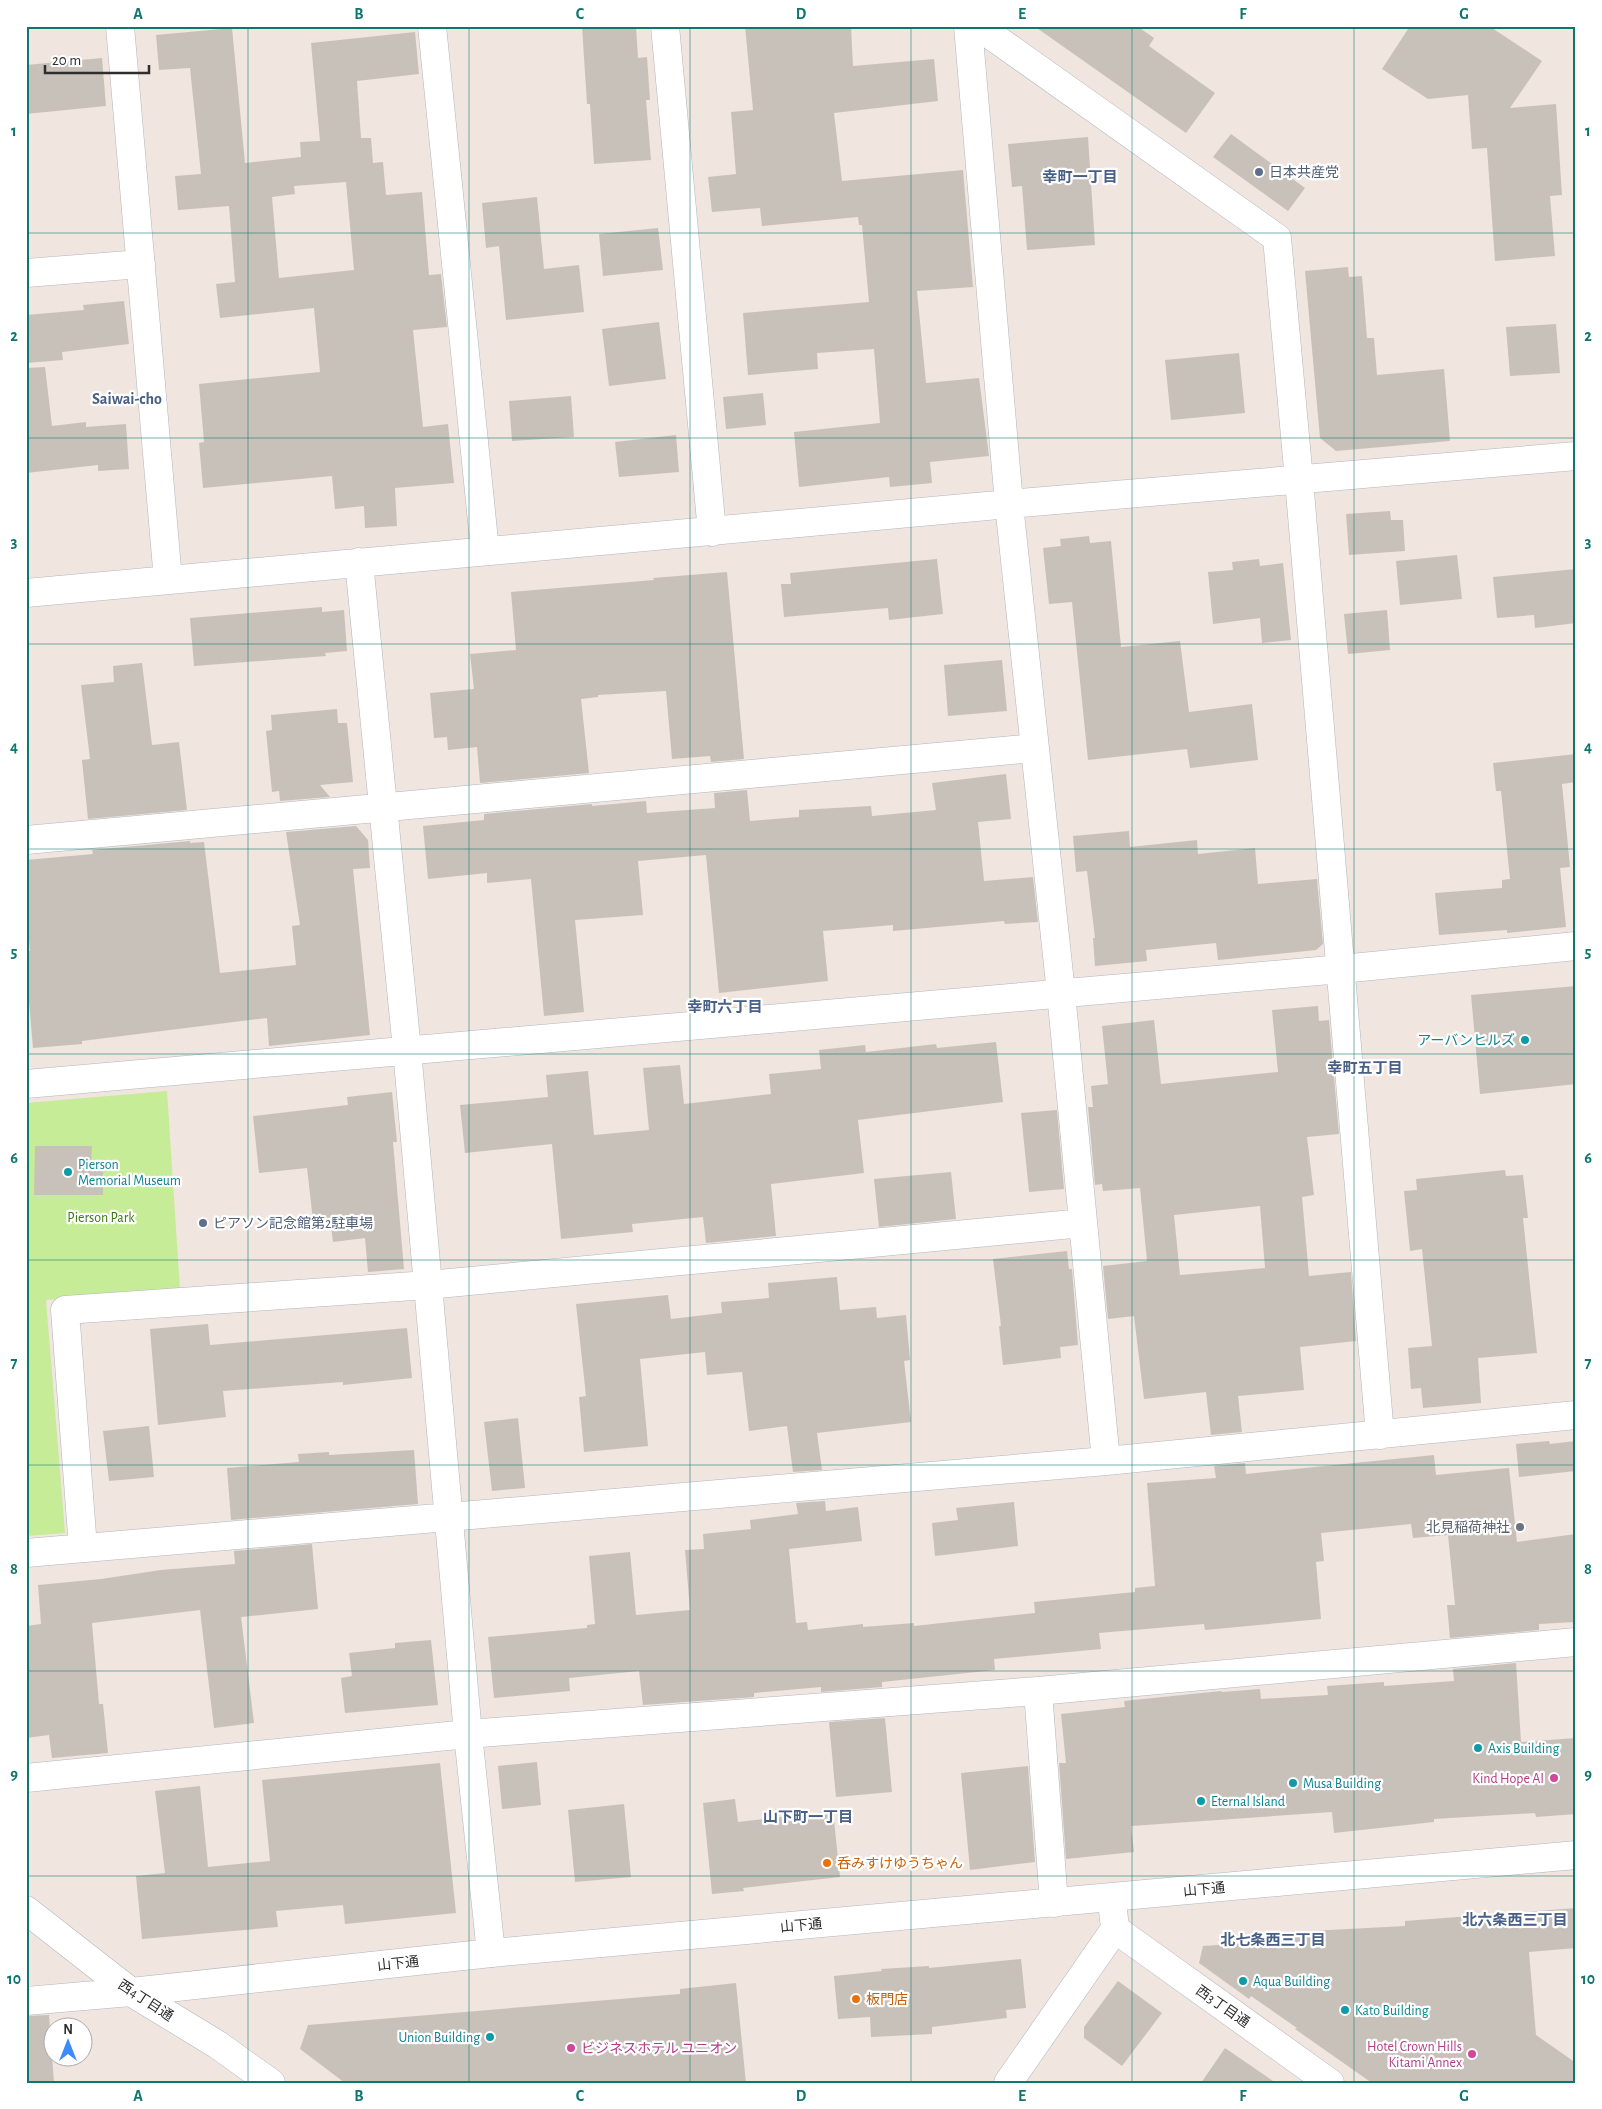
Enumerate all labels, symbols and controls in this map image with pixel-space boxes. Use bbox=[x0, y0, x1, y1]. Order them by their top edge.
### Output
text: A bbox=[133, 6, 143, 22]
text: B bbox=[354, 6, 364, 22]
text: C bbox=[576, 6, 585, 22]
text: D bbox=[796, 6, 807, 22]
text: E bbox=[1018, 6, 1026, 22]
text: F bbox=[1239, 6, 1247, 22]
text: G bbox=[1459, 6, 1469, 22]
scale bar bbox=[45, 42, 149, 74]
text: 20 m bbox=[52, 53, 81, 68]
text: 1 bbox=[11, 123, 17, 139]
text: 1 bbox=[1585, 123, 1591, 139]
place label: 日本共産党 bbox=[1269, 165, 1339, 180]
marker: 日本共産党 bbox=[1253, 166, 1265, 178]
district label: 幸町一丁目 bbox=[1042, 169, 1118, 185]
text: 2 bbox=[10, 328, 18, 344]
text: 2 bbox=[1584, 328, 1592, 344]
district label: Saiwai-cho bbox=[92, 391, 162, 407]
text: 3 bbox=[11, 534, 18, 550]
text: 3 bbox=[1585, 534, 1592, 550]
text: 4 bbox=[10, 739, 18, 755]
text: 4 bbox=[1584, 739, 1592, 755]
text: 5 bbox=[11, 944, 18, 960]
text: 5 bbox=[1585, 944, 1592, 960]
district label: 幸町六丁目 bbox=[687, 999, 763, 1015]
place label: アーバンヒルズ bbox=[1417, 1032, 1515, 1048]
marker: アーバンヒルズ bbox=[1519, 1034, 1531, 1046]
district label: 幸町五丁目 bbox=[1327, 1060, 1403, 1076]
text: 6 bbox=[10, 1150, 18, 1166]
text: 6 bbox=[1584, 1150, 1592, 1166]
place label: Pierson Memorial Museum bbox=[78, 1158, 181, 1188]
marker: Pierson Memorial Museum bbox=[62, 1166, 74, 1178]
park label: Pierson Park bbox=[67, 1211, 135, 1225]
place label: ピアソン記念館第2駐車場 bbox=[213, 1215, 373, 1231]
marker: ピアソン記念館第2駐車場 bbox=[197, 1217, 209, 1229]
text: 7 bbox=[11, 1355, 18, 1371]
text: 7 bbox=[1585, 1355, 1592, 1371]
place label: 北見稲荷神社 bbox=[1426, 1519, 1510, 1535]
marker: 北見稲荷神社 bbox=[1514, 1521, 1526, 1533]
text: 8 bbox=[10, 1561, 18, 1577]
text: 8 bbox=[1584, 1561, 1592, 1577]
marker: Axis Building bbox=[1472, 1742, 1484, 1754]
place label: Axis Building bbox=[1488, 1742, 1559, 1756]
text: 9 bbox=[10, 1766, 18, 1782]
text: 9 bbox=[1584, 1766, 1592, 1782]
place label: Kind Hope AI bbox=[1472, 1772, 1544, 1786]
marker: Kind Hope AI bbox=[1548, 1772, 1560, 1784]
marker: Musa Building bbox=[1287, 1777, 1299, 1789]
place label: Musa Building bbox=[1303, 1777, 1381, 1791]
marker: Eternal Island bbox=[1195, 1795, 1207, 1807]
place label: Eternal Island bbox=[1211, 1795, 1285, 1809]
district label: 山下町一丁目 bbox=[763, 1810, 853, 1825]
place label: 呑みすけゆうちゃん bbox=[837, 1856, 963, 1871]
marker: 呑みすけゆうちゃん bbox=[821, 1857, 833, 1869]
street label: 山下通 bbox=[1182, 1880, 1226, 1899]
district label: 北六条西三丁目 bbox=[1462, 1912, 1568, 1928]
street label: 山下通 bbox=[779, 1916, 823, 1935]
district label: 北七条西三丁目 bbox=[1220, 1932, 1326, 1948]
street label: 山下通 bbox=[376, 1954, 420, 1973]
text: 10 bbox=[7, 1971, 21, 1987]
text: 10 bbox=[1581, 1971, 1595, 1987]
marker: Aqua Building bbox=[1237, 1975, 1249, 1987]
place label: Aqua Building bbox=[1253, 1975, 1330, 1989]
street label: 西4丁目通 bbox=[115, 1977, 176, 2024]
street label: 西3丁目通 bbox=[1193, 1983, 1252, 2030]
place label: 板門店 bbox=[866, 1992, 908, 2007]
marker: 板門店 bbox=[850, 1993, 862, 2005]
marker: Kato Building bbox=[1339, 2004, 1351, 2016]
place label: Kato Building bbox=[1355, 2004, 1429, 2018]
north arrow bbox=[42, 2016, 92, 2066]
text: N bbox=[63, 2023, 73, 2037]
place label: Union Building bbox=[398, 2031, 480, 2045]
marker: Union Building bbox=[484, 2031, 496, 2043]
place label: Hotel Crown Hills Kitami Annex bbox=[1367, 2040, 1462, 2070]
place label: ビジネスホテル ユニオン bbox=[581, 2041, 737, 2056]
marker: ビジネスホテル ユニオン bbox=[565, 2042, 577, 2054]
marker: Hotel Crown Hills Kitami Annex bbox=[1466, 2048, 1478, 2060]
text: A bbox=[133, 2088, 143, 2104]
text: B bbox=[354, 2088, 364, 2104]
text: C bbox=[576, 2088, 585, 2104]
text: D bbox=[796, 2088, 807, 2104]
text: E bbox=[1018, 2088, 1026, 2104]
text: F bbox=[1239, 2088, 1247, 2104]
text: G bbox=[1459, 2088, 1469, 2104]

